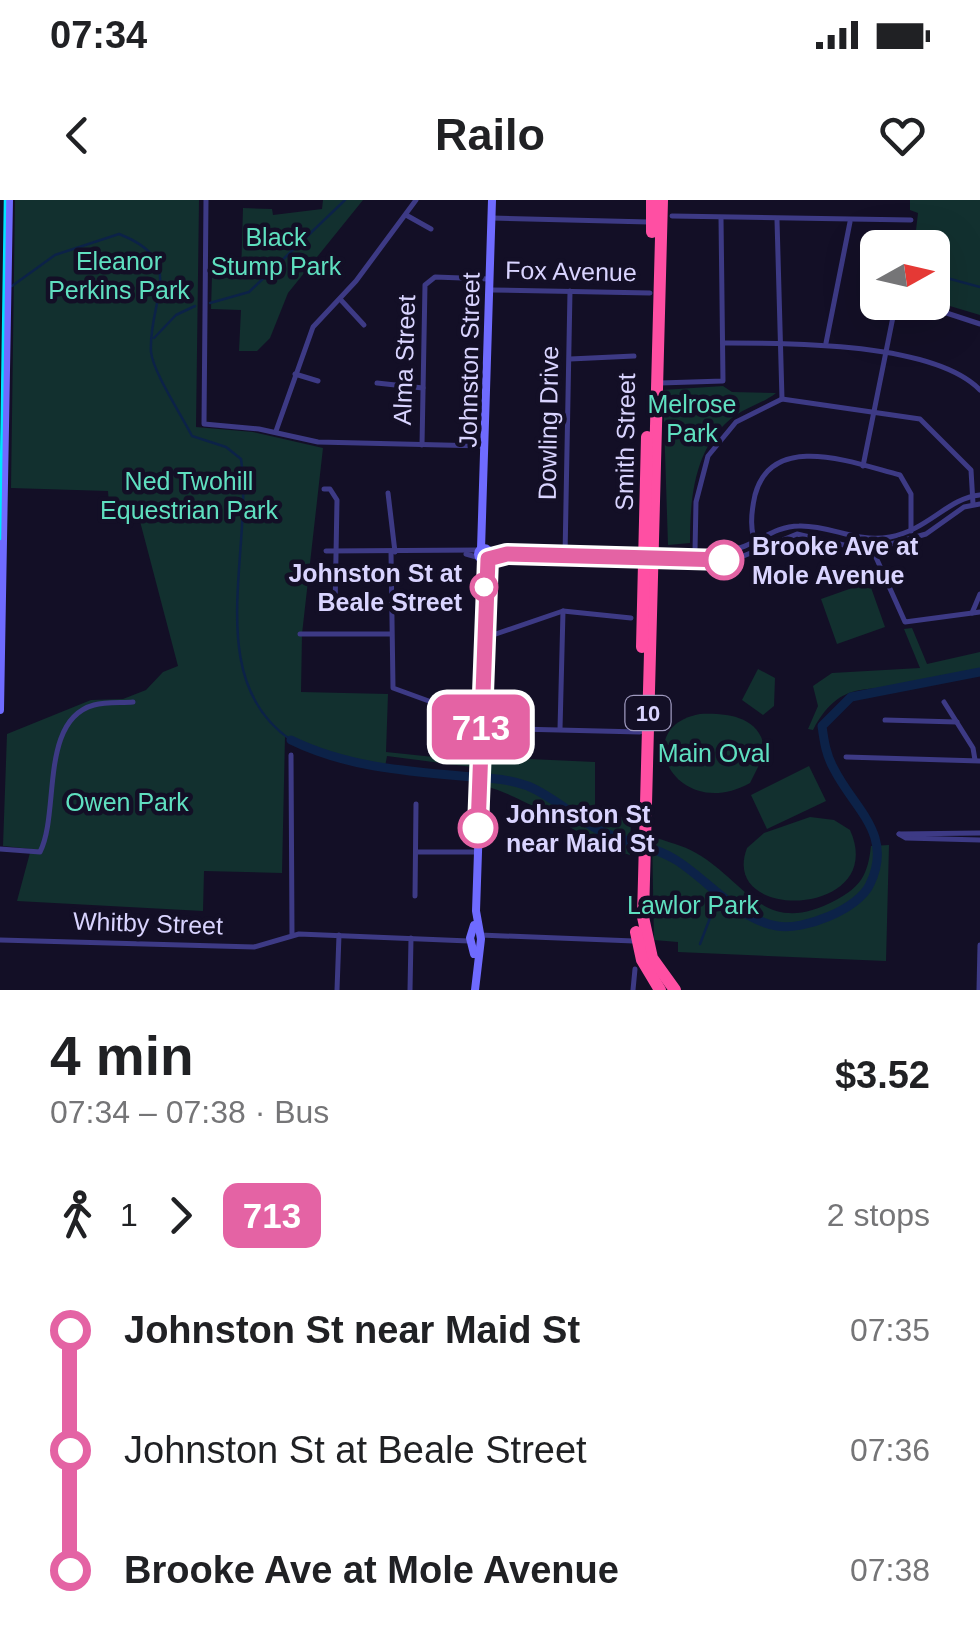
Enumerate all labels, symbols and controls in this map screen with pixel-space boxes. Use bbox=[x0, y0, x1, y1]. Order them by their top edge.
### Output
text: 07:34 bbox=[50, 14, 147, 56]
icon: back bbox=[50, 108, 105, 163]
icon: heart bbox=[875, 108, 930, 163]
text: Railo bbox=[435, 109, 545, 160]
park label: Black Stump Park bbox=[211, 223, 342, 280]
north arrow bbox=[860, 230, 950, 320]
map controls bbox=[860, 230, 950, 320]
park label: Eleanor Perkins Park bbox=[48, 247, 190, 304]
street label: Fox Avenue bbox=[505, 256, 637, 286]
street label: Johnston Street bbox=[453, 272, 485, 448]
street label: Alma Street bbox=[388, 294, 420, 426]
street label: Dowling Drive bbox=[533, 346, 563, 500]
street label: Smith Street bbox=[610, 373, 640, 511]
park label: Melrose Park bbox=[648, 390, 736, 447]
park label: Ned Twohill Equestrian Park bbox=[100, 467, 278, 524]
place label: Brooke Ave at Mole Avenue bbox=[752, 532, 919, 589]
marker: Brooke Ave at Mole Avenue bbox=[705, 541, 743, 579]
place label: Johnston St at Beale Street bbox=[288, 559, 463, 616]
marker: Johnston St at Beale Street bbox=[471, 574, 497, 600]
line badge: 713 bbox=[424, 694, 538, 760]
road number: 10 bbox=[626, 696, 670, 730]
text: 713 bbox=[452, 708, 510, 747]
park label: Main Oval bbox=[658, 739, 770, 767]
park label: Owen Park bbox=[65, 788, 189, 816]
place label: Johnston St near Maid St bbox=[506, 800, 655, 857]
marker: Johnston St near Maid St bbox=[459, 809, 497, 847]
park label: Lawlor Park bbox=[627, 891, 759, 919]
street label: Whitby Street bbox=[73, 906, 224, 940]
text: 4 min bbox=[50, 1025, 194, 1087]
text: $3.52 bbox=[835, 1054, 930, 1096]
text: 07:34 – 07:38 · Bus bbox=[50, 1094, 329, 1130]
icon: walk bbox=[50, 1188, 105, 1243]
icon: forward bbox=[153, 1188, 208, 1243]
text: 713 bbox=[243, 1196, 301, 1235]
text: 1 bbox=[120, 1197, 138, 1233]
text: 2 stops bbox=[827, 1197, 930, 1233]
text: Johnston St near Maid St bbox=[124, 1309, 580, 1351]
text: 07:35 bbox=[850, 1312, 930, 1348]
text: Johnston St at Beale Street bbox=[124, 1429, 587, 1471]
text: 07:36 bbox=[850, 1432, 930, 1468]
text: Brooke Ave at Mole Avenue bbox=[124, 1549, 619, 1591]
text: 07:38 bbox=[850, 1552, 930, 1588]

